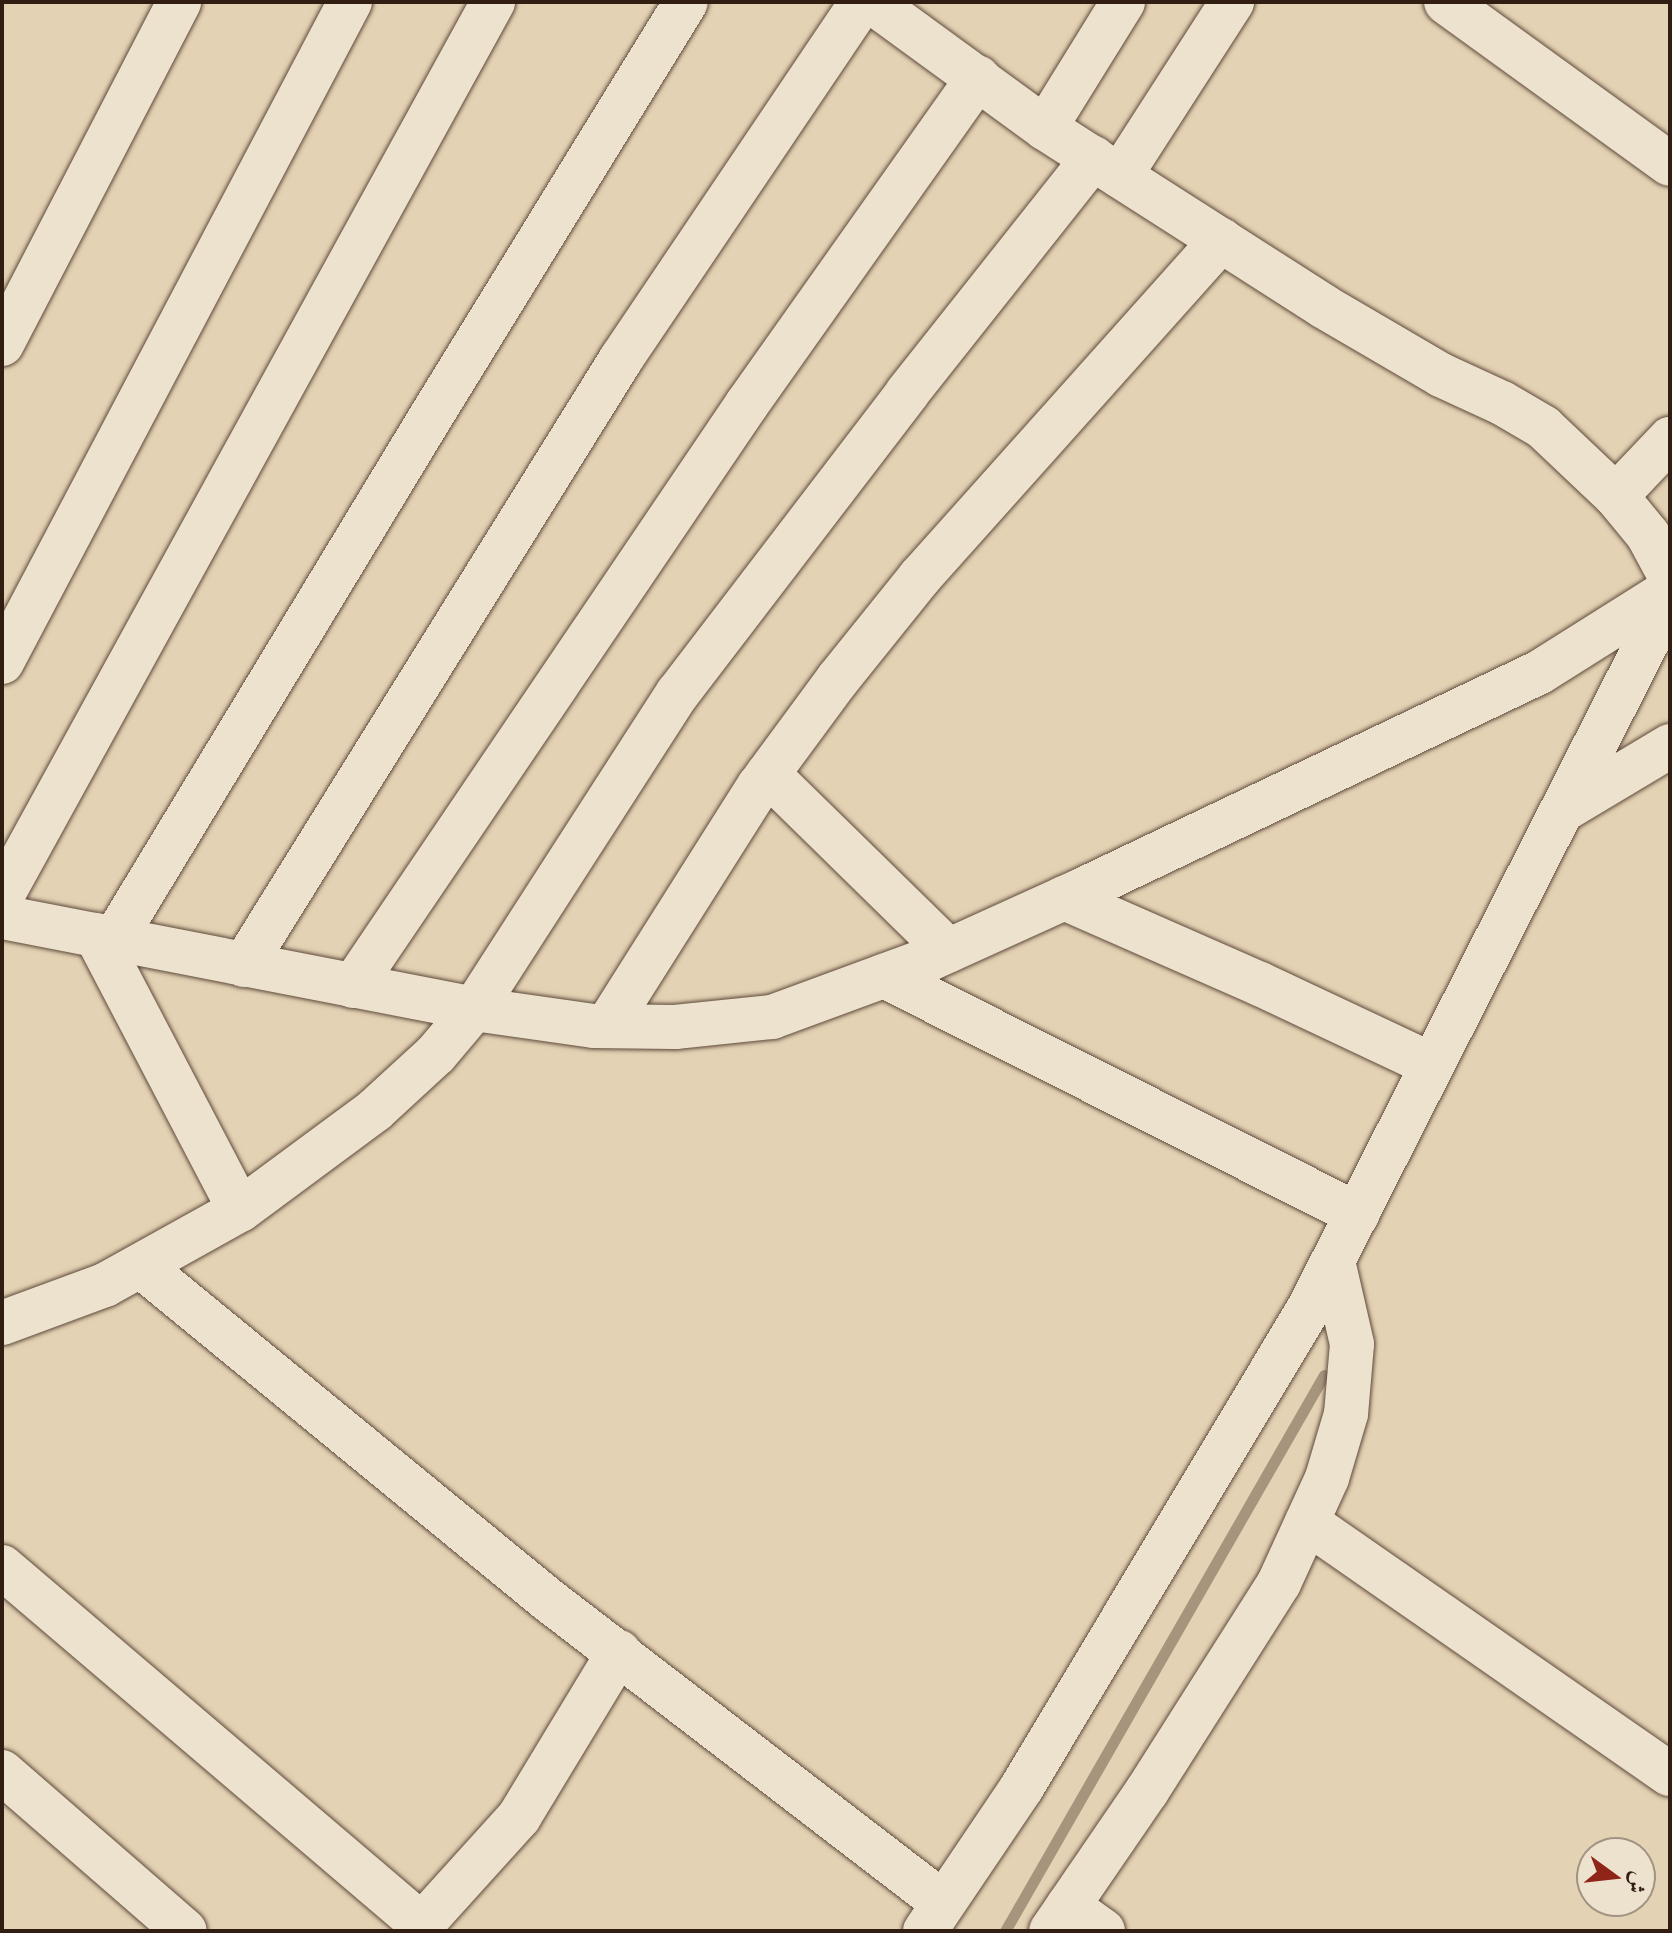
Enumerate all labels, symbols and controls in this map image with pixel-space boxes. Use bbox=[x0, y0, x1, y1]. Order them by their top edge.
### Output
north arrow bbox=[1576, 1837, 1656, 1917]
text: ش bbox=[1621, 1869, 1654, 1897]

